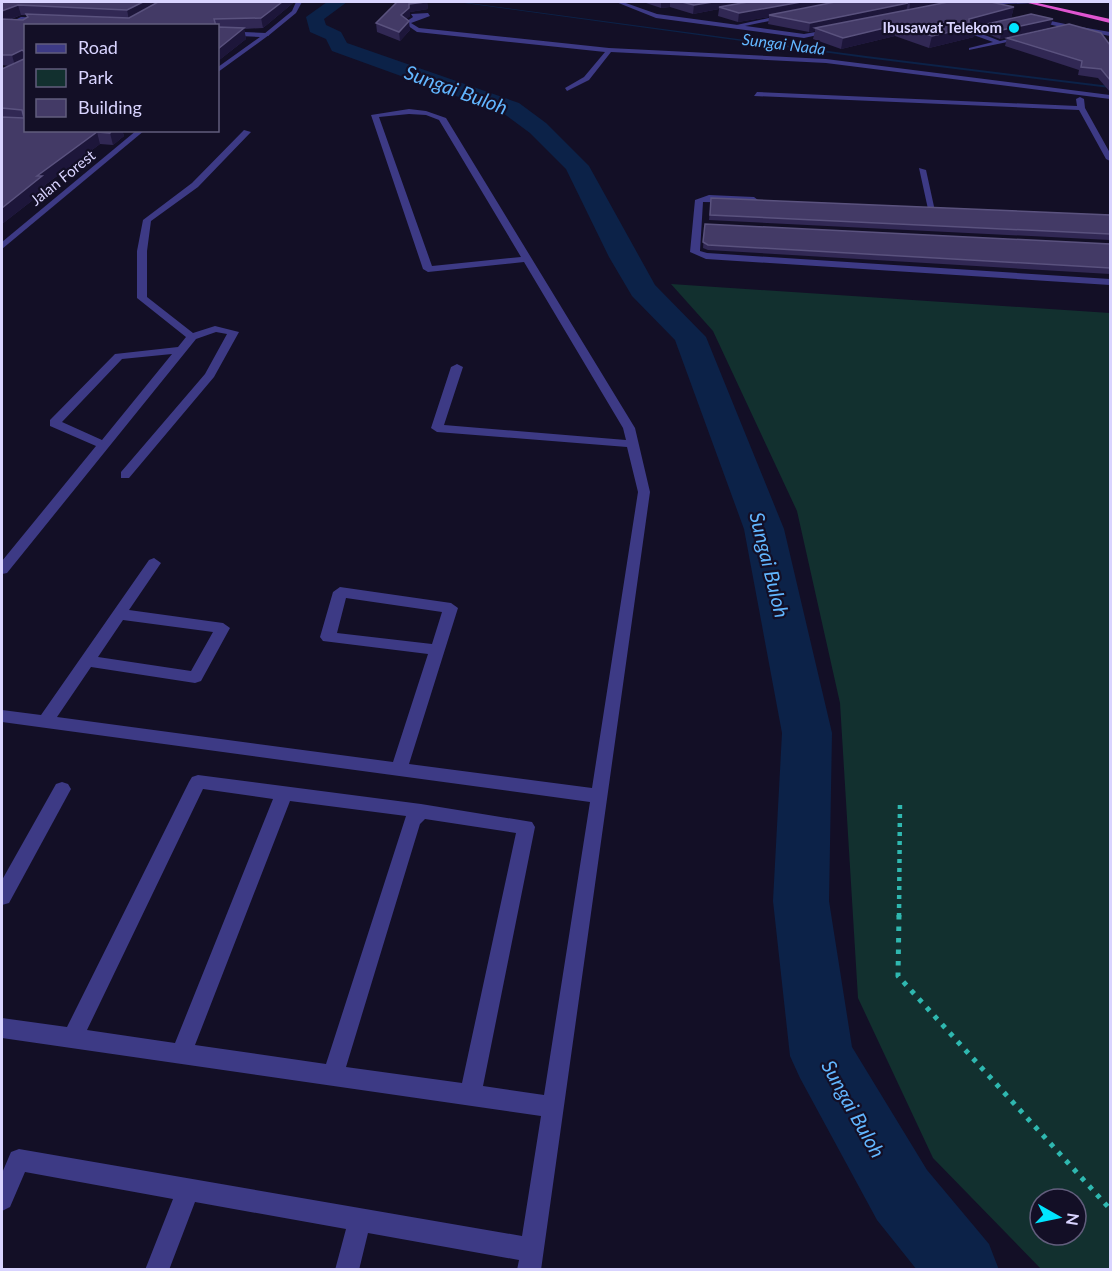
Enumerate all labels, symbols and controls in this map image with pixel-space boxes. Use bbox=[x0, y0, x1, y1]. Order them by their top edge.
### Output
place label: Ibusawat Telekom bbox=[883, 18, 1002, 36]
marker: Ibusawat Telekom bbox=[1007, 21, 1021, 35]
legend bbox=[24, 24, 219, 132]
water label: Sungai Nada bbox=[741, 29, 827, 58]
text: Road bbox=[78, 36, 118, 58]
water label: Sungai Buloh bbox=[402, 59, 511, 119]
text: Park bbox=[78, 66, 114, 88]
text: Building bbox=[78, 96, 142, 118]
street label: Jalan Forest bbox=[26, 145, 99, 209]
water label: Sungai Buloh bbox=[745, 509, 795, 620]
water label: Sungai Buloh bbox=[817, 1055, 891, 1162]
north arrow bbox=[1028, 1187, 1088, 1247]
text: N bbox=[1063, 1212, 1084, 1227]

